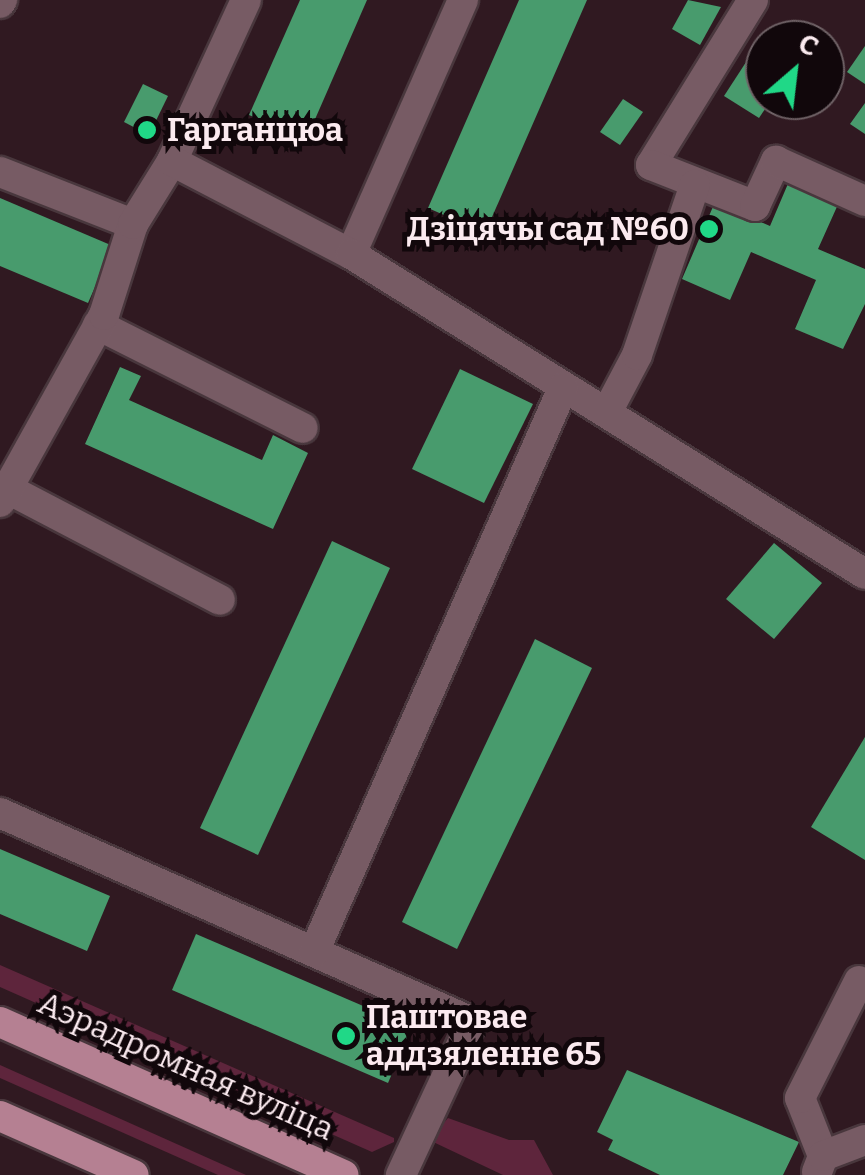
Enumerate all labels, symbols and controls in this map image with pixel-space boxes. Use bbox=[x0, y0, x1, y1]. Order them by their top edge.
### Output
north arrow bbox=[745, 20, 845, 120]
text: С bbox=[793, 26, 824, 64]
place label: Гарганцюа bbox=[167, 111, 343, 149]
marker: Гарганцюа bbox=[136, 119, 158, 141]
place label: Дзіцячы сад №60 bbox=[407, 210, 689, 248]
marker: Дзіцячы сад №60 bbox=[698, 218, 720, 240]
street label: Аэрадромная вуліца bbox=[32, 983, 340, 1149]
place label: Паштовае аддзяленне 65 bbox=[366, 999, 601, 1074]
marker: Паштовае аддзяленне 65 bbox=[335, 1025, 357, 1047]

